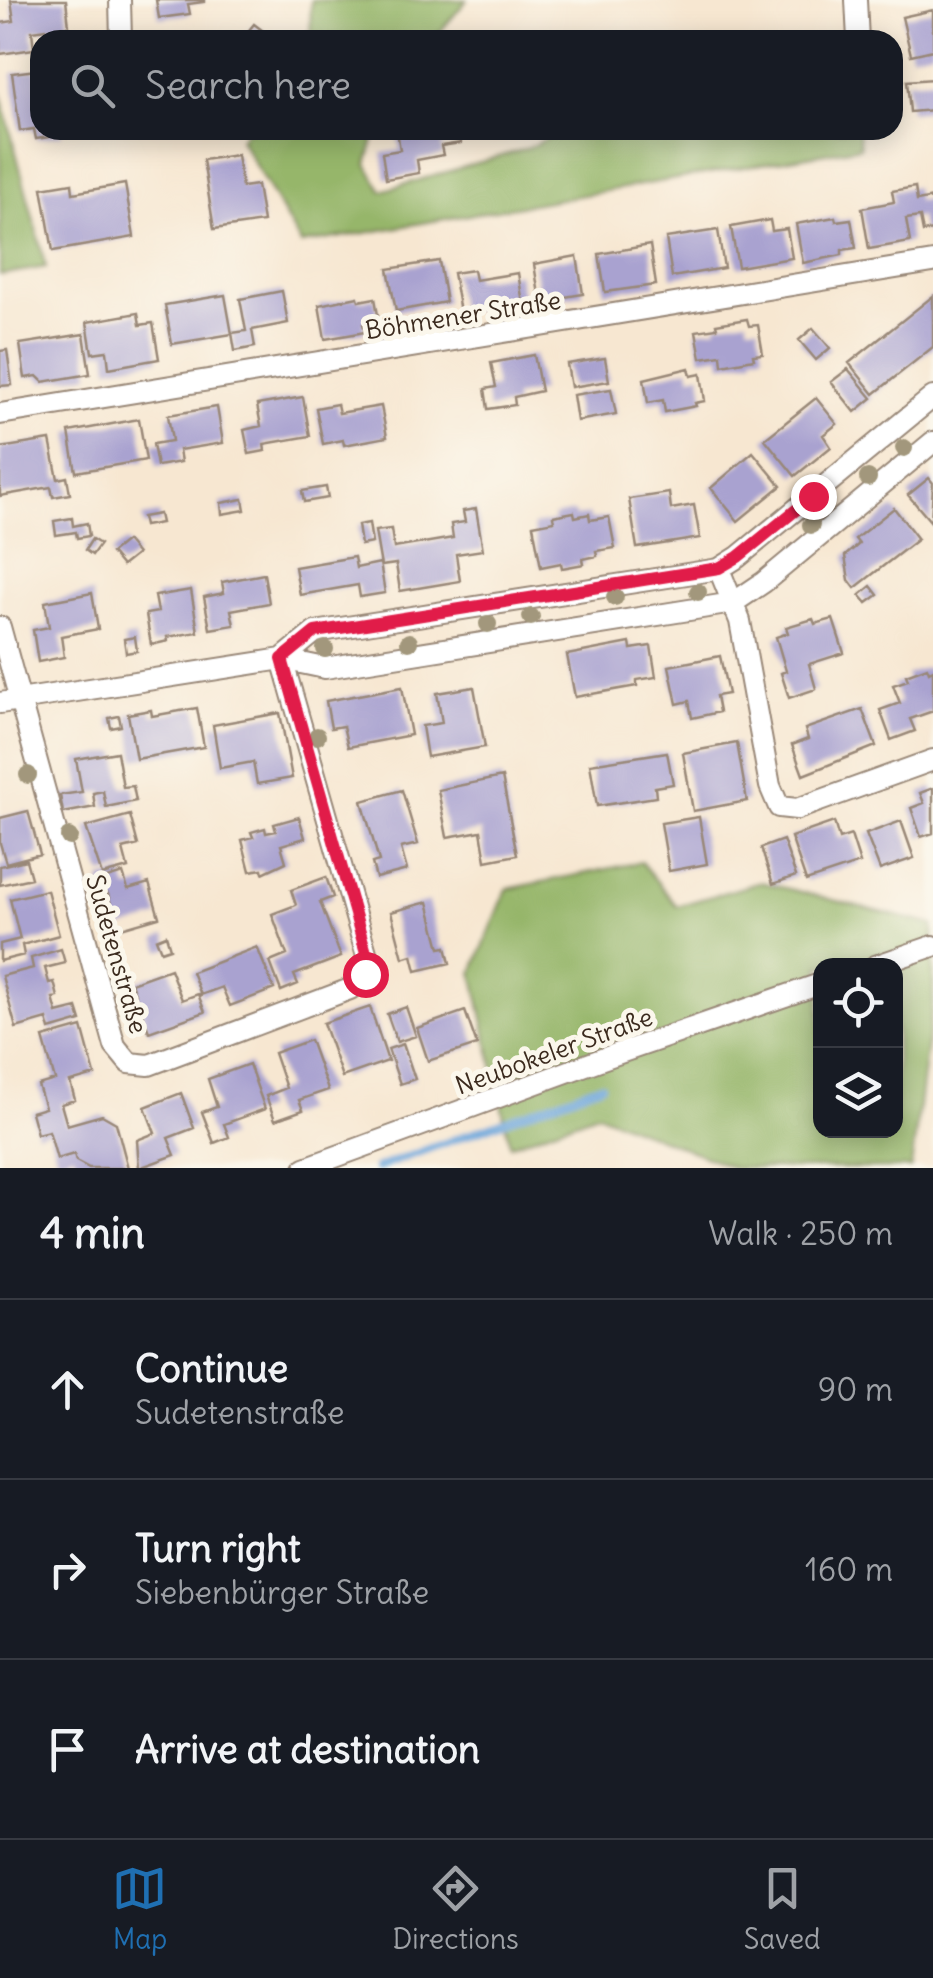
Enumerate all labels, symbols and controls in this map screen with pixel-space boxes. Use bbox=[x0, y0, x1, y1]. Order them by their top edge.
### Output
search box bbox=[30, 30, 903, 140]
icon: search bbox=[65, 58, 120, 113]
text: Search here bbox=[145, 62, 351, 109]
street label: Böhmener Straße bbox=[363, 284, 563, 346]
route end bbox=[791, 474, 837, 520]
street label: Sudetenstraße bbox=[79, 871, 155, 1037]
route start bbox=[343, 952, 389, 998]
map controls bbox=[813, 958, 903, 1138]
button: locate bbox=[813, 958, 903, 1048]
street label: Neubokeler Straße bbox=[451, 1000, 657, 1102]
button: layers bbox=[813, 1048, 903, 1138]
text: 4 min bbox=[40, 1207, 145, 1259]
text: Walk · 250 m bbox=[708, 1213, 893, 1254]
text: Continue bbox=[135, 1345, 288, 1392]
icon: ahead bbox=[40, 1362, 95, 1417]
text: 90 m bbox=[818, 1369, 893, 1410]
text: Sudetenstraße bbox=[135, 1392, 344, 1433]
text: Turn right bbox=[135, 1525, 301, 1572]
icon: right bbox=[40, 1542, 95, 1597]
text: 160 m bbox=[805, 1549, 893, 1590]
text: Siebenbürger Straße bbox=[135, 1572, 429, 1613]
icon: arrive bbox=[40, 1722, 95, 1777]
text: Arrive at destination bbox=[135, 1726, 480, 1773]
tab: Map bbox=[112, 1861, 167, 1957]
tab: Directions bbox=[392, 1861, 519, 1957]
tab: Saved bbox=[744, 1861, 821, 1957]

